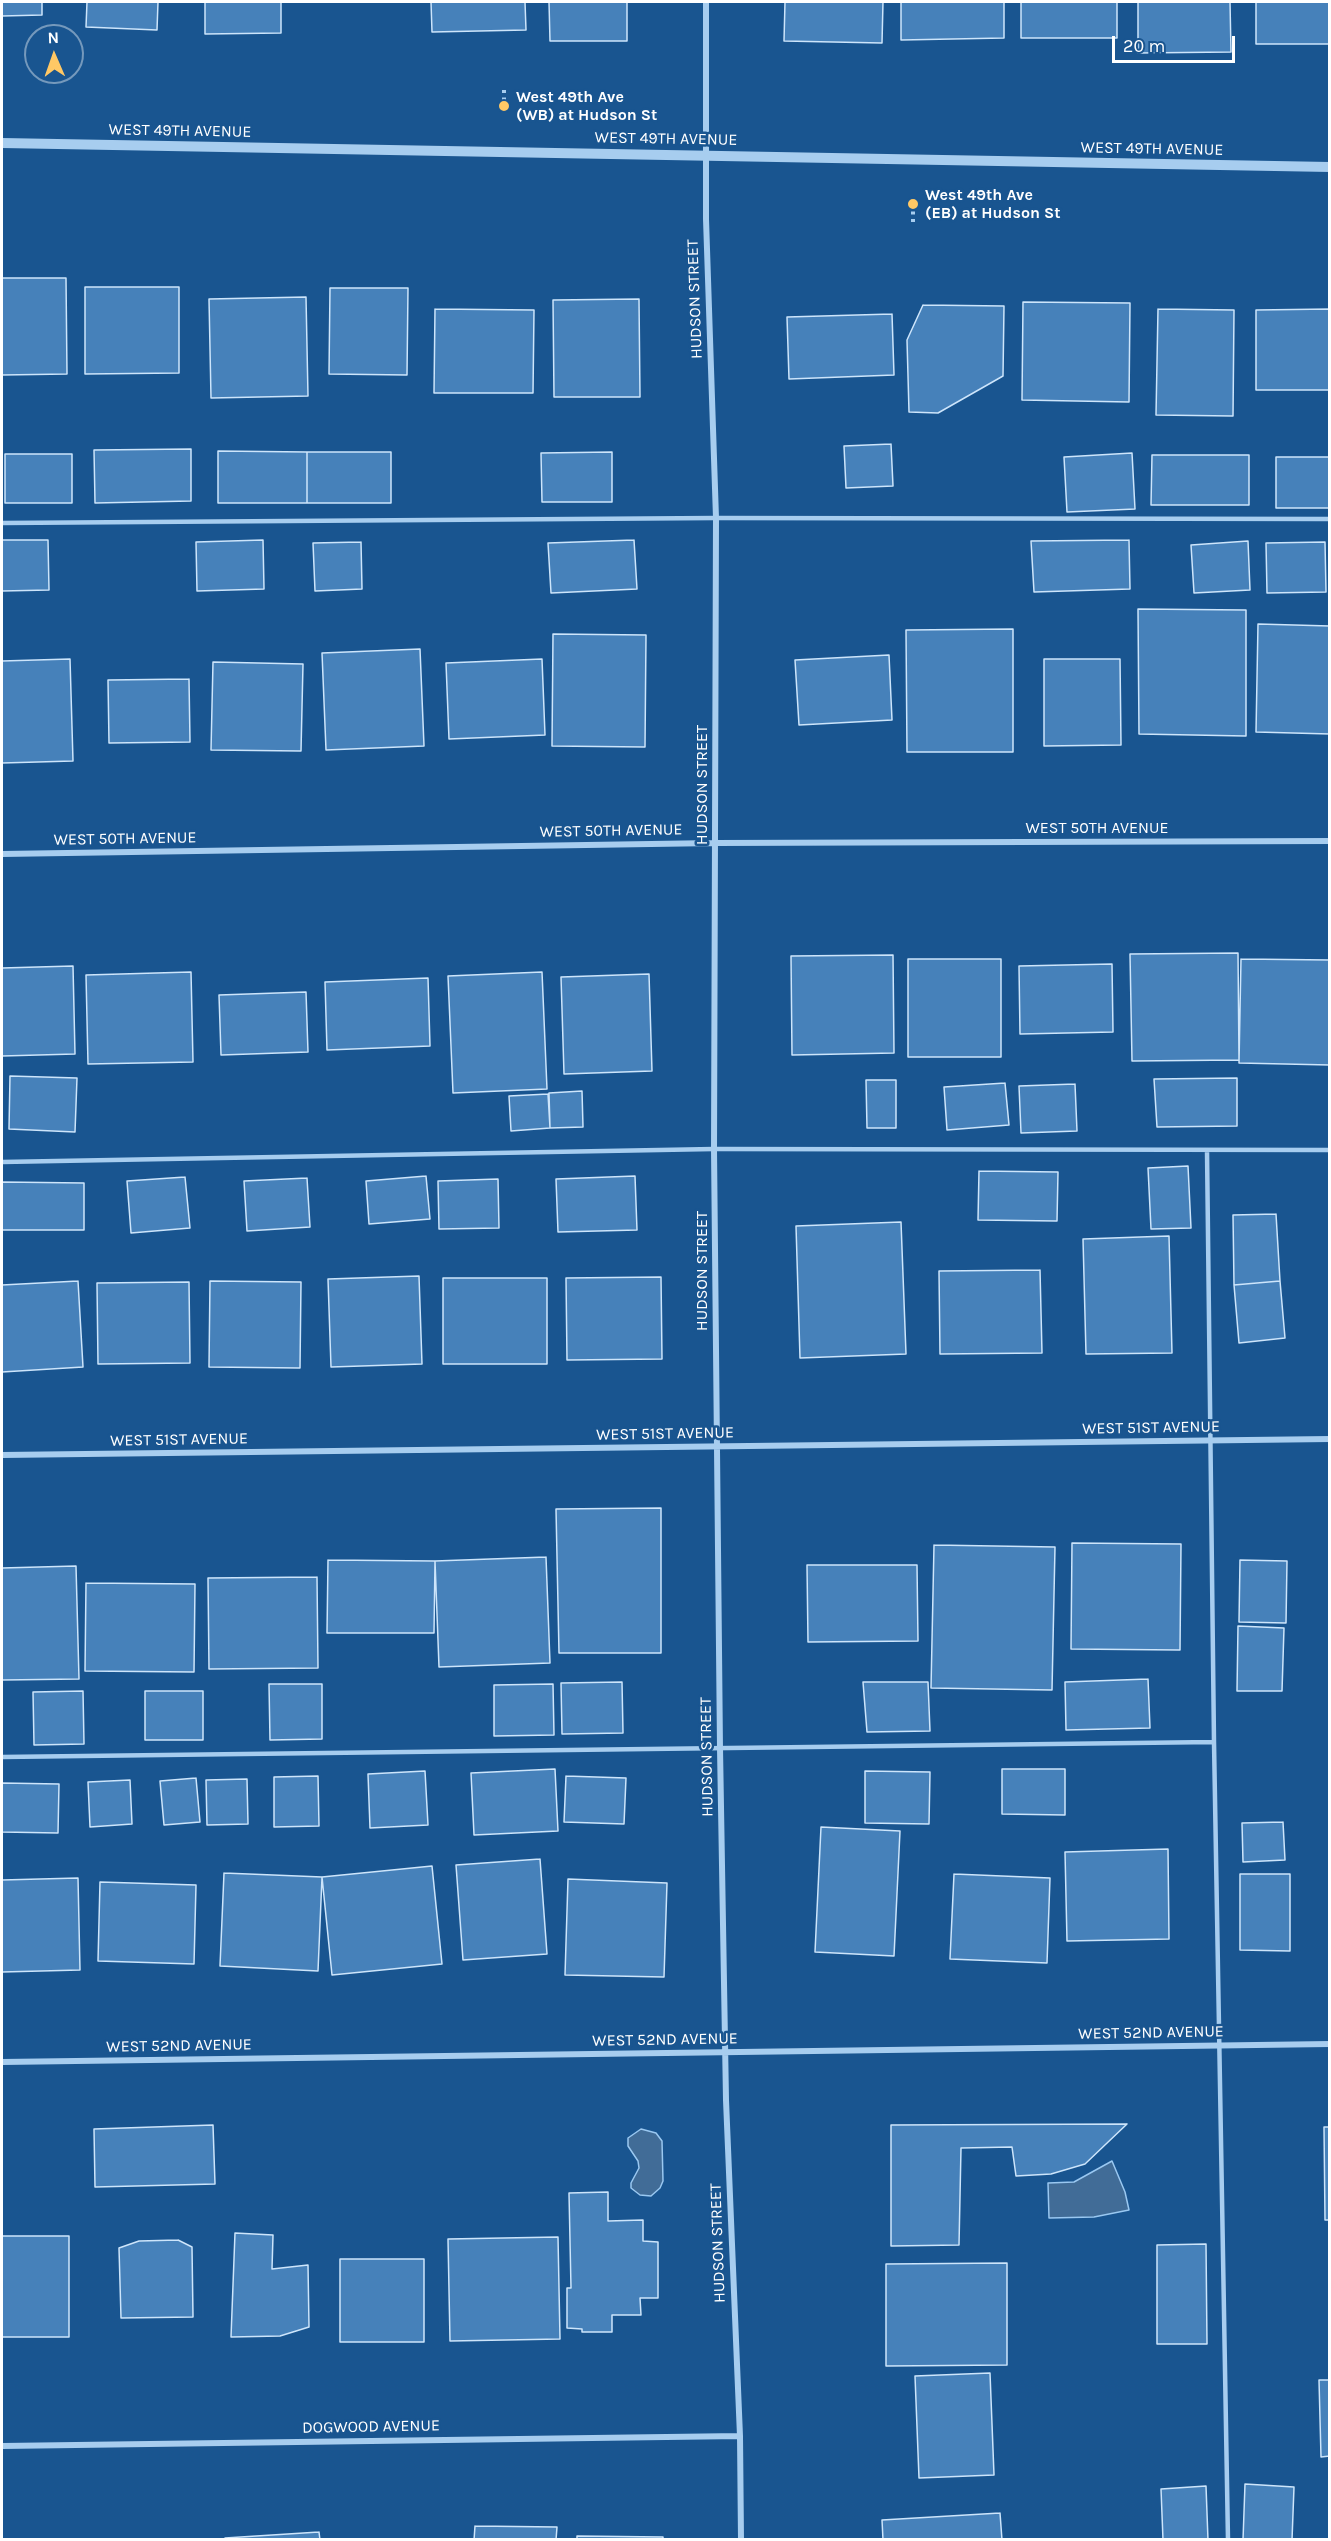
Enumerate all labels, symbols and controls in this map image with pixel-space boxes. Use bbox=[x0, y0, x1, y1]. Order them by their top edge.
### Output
north arrow bbox=[24, 24, 84, 84]
scale bar bbox=[1115, 24, 1238, 62]
text: N bbox=[47, 28, 59, 47]
text: 20 m bbox=[1123, 35, 1165, 57]
place label: West 49th Ave (WB) at Hudson St bbox=[516, 87, 657, 125]
marker: West 49th Ave (WB) at Hudson St bbox=[497, 99, 511, 113]
street label: WEST 49TH AVENUE bbox=[109, 120, 251, 142]
street label: WEST 49TH AVENUE bbox=[595, 128, 737, 150]
street label: WEST 49TH AVENUE bbox=[1081, 138, 1223, 160]
place label: West 49th Ave (EB) at Hudson St bbox=[925, 185, 1060, 223]
marker: West 49th Ave (EB) at Hudson St bbox=[906, 197, 920, 211]
street label: HUDSON STREET bbox=[683, 239, 707, 359]
street label: HUDSON STREET bbox=[692, 725, 712, 845]
street label: WEST 50TH AVENUE bbox=[1026, 818, 1168, 838]
street label: WEST 50TH AVENUE bbox=[539, 820, 683, 842]
street label: WEST 50TH AVENUE bbox=[53, 828, 197, 850]
street label: HUDSON STREET bbox=[692, 1211, 712, 1331]
street label: WEST 51ST AVENUE bbox=[1082, 1417, 1220, 1439]
street label: WEST 51ST AVENUE bbox=[596, 1423, 734, 1445]
street label: WEST 51ST AVENUE bbox=[110, 1429, 248, 1451]
street label: HUDSON STREET bbox=[696, 1697, 718, 1817]
street label: WEST 52ND AVENUE bbox=[1078, 2022, 1224, 2044]
street label: WEST 52ND AVENUE bbox=[592, 2029, 738, 2051]
street label: WEST 52ND AVENUE bbox=[106, 2035, 252, 2057]
street label: HUDSON STREET bbox=[706, 2183, 730, 2303]
street label: DOGWOOD AVENUE bbox=[302, 2416, 440, 2438]

